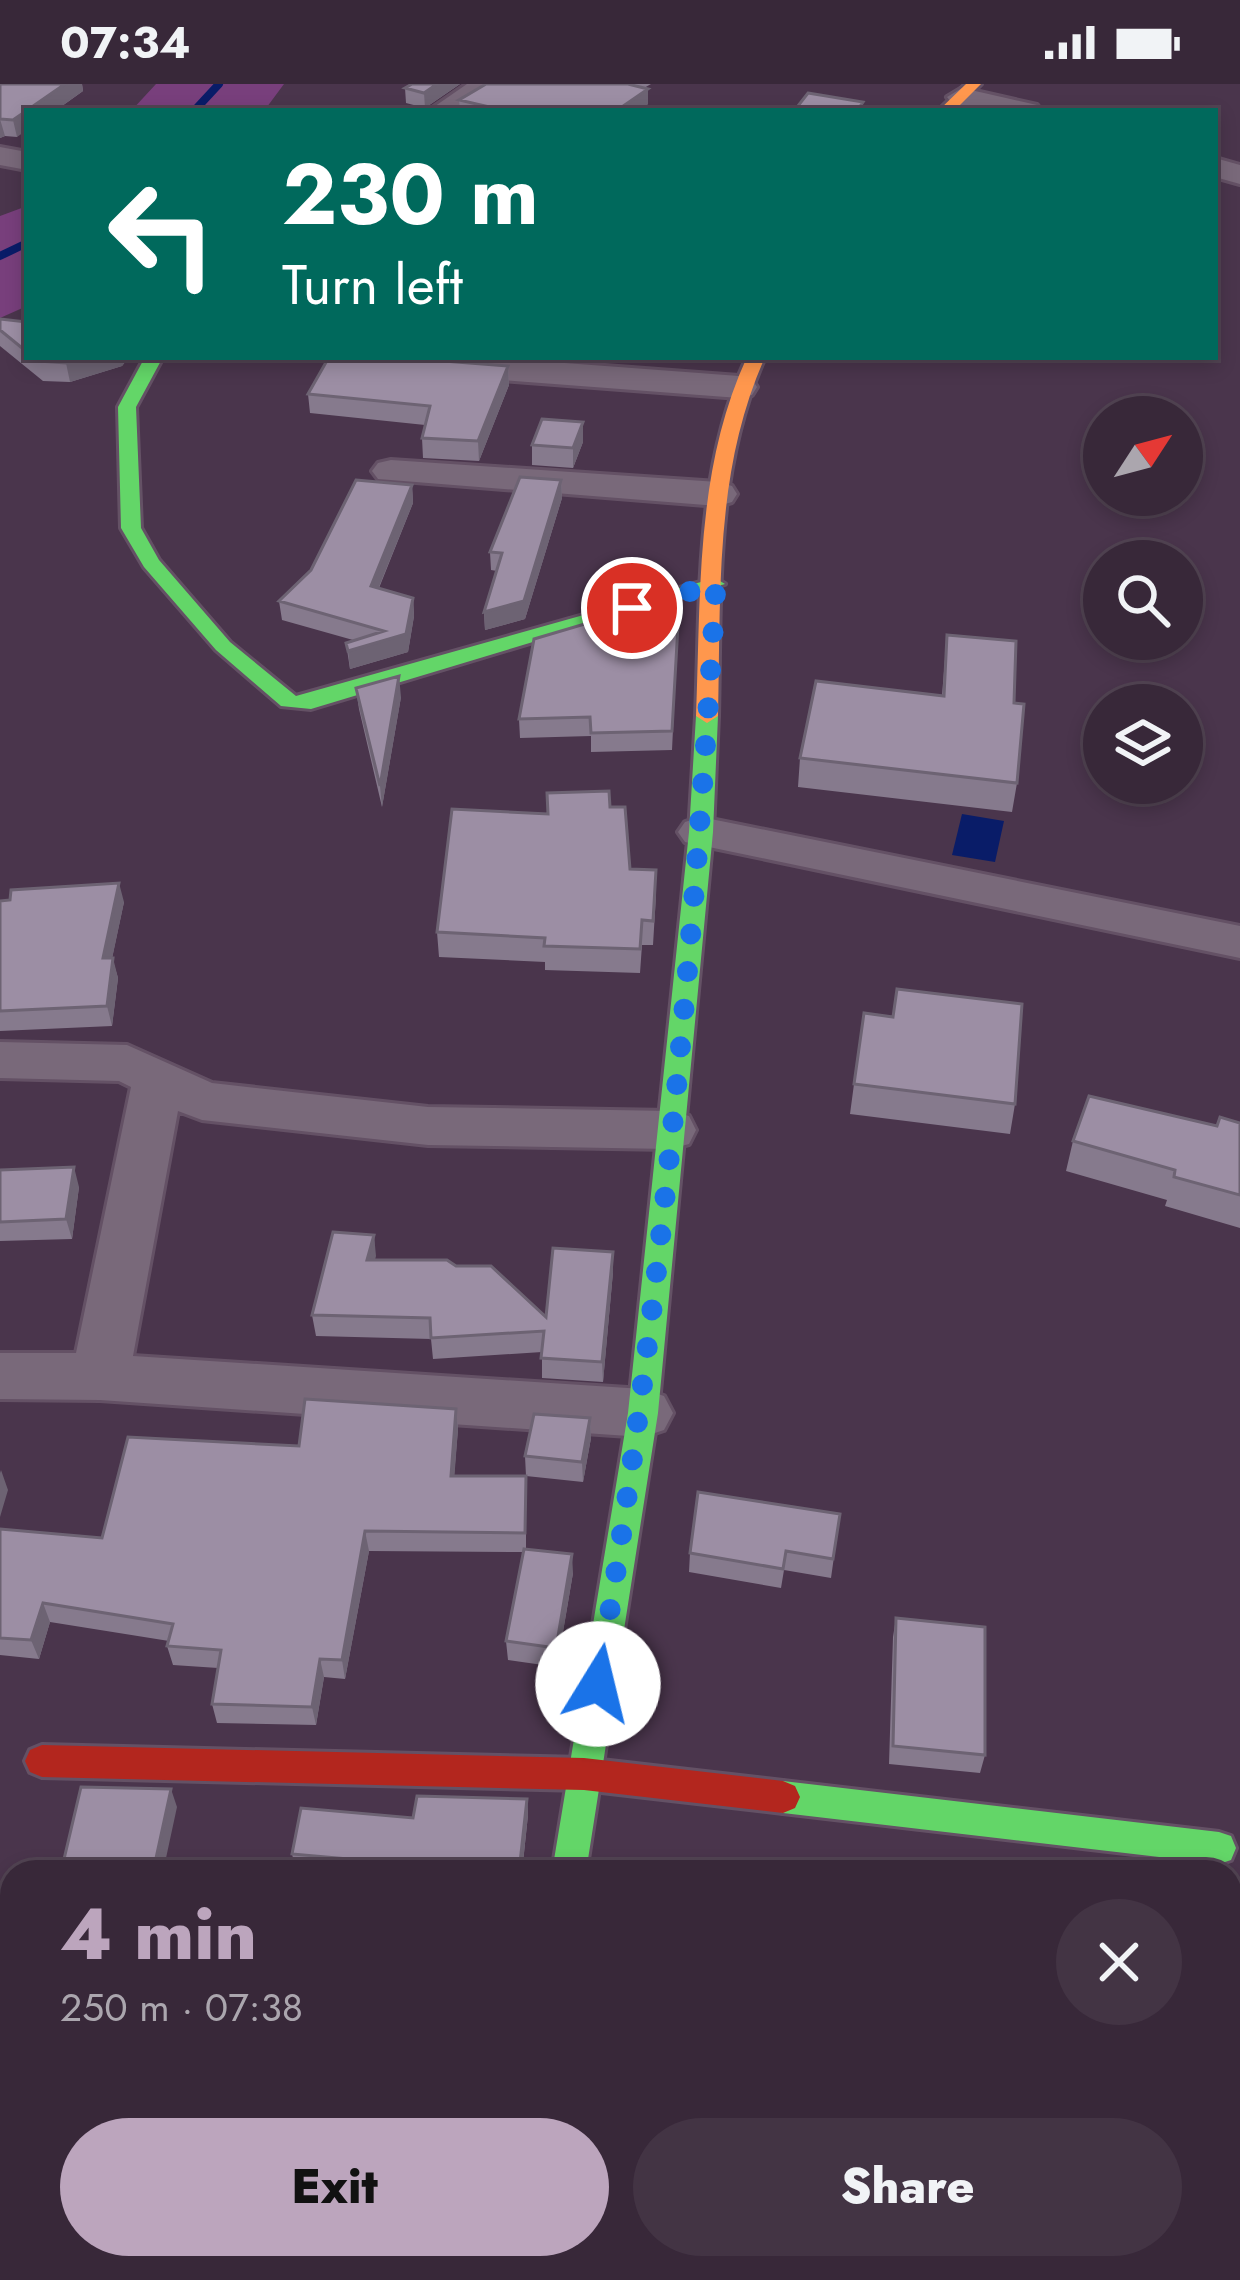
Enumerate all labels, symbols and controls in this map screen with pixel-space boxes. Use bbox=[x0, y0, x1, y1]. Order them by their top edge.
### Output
text: 07:34 bbox=[60, 10, 191, 75]
text: 230 m bbox=[282, 134, 539, 256]
icon: left bbox=[84, 156, 240, 312]
text: Turn left bbox=[282, 246, 463, 324]
north arrow bbox=[1083, 396, 1203, 516]
map controls bbox=[1083, 396, 1203, 804]
button: search bbox=[1083, 540, 1203, 660]
pin bbox=[581, 557, 683, 659]
icon: arrive bbox=[599, 575, 665, 641]
button: layers bbox=[1083, 684, 1203, 804]
position arrow bbox=[535, 1621, 661, 1747]
text: 4 min bbox=[60, 1882, 257, 1986]
button: close bbox=[1056, 1899, 1182, 2025]
text: 250 m · 07:38 bbox=[60, 1979, 303, 2036]
button: Exit bbox=[60, 2118, 609, 2256]
button: Share bbox=[633, 2118, 1182, 2256]

